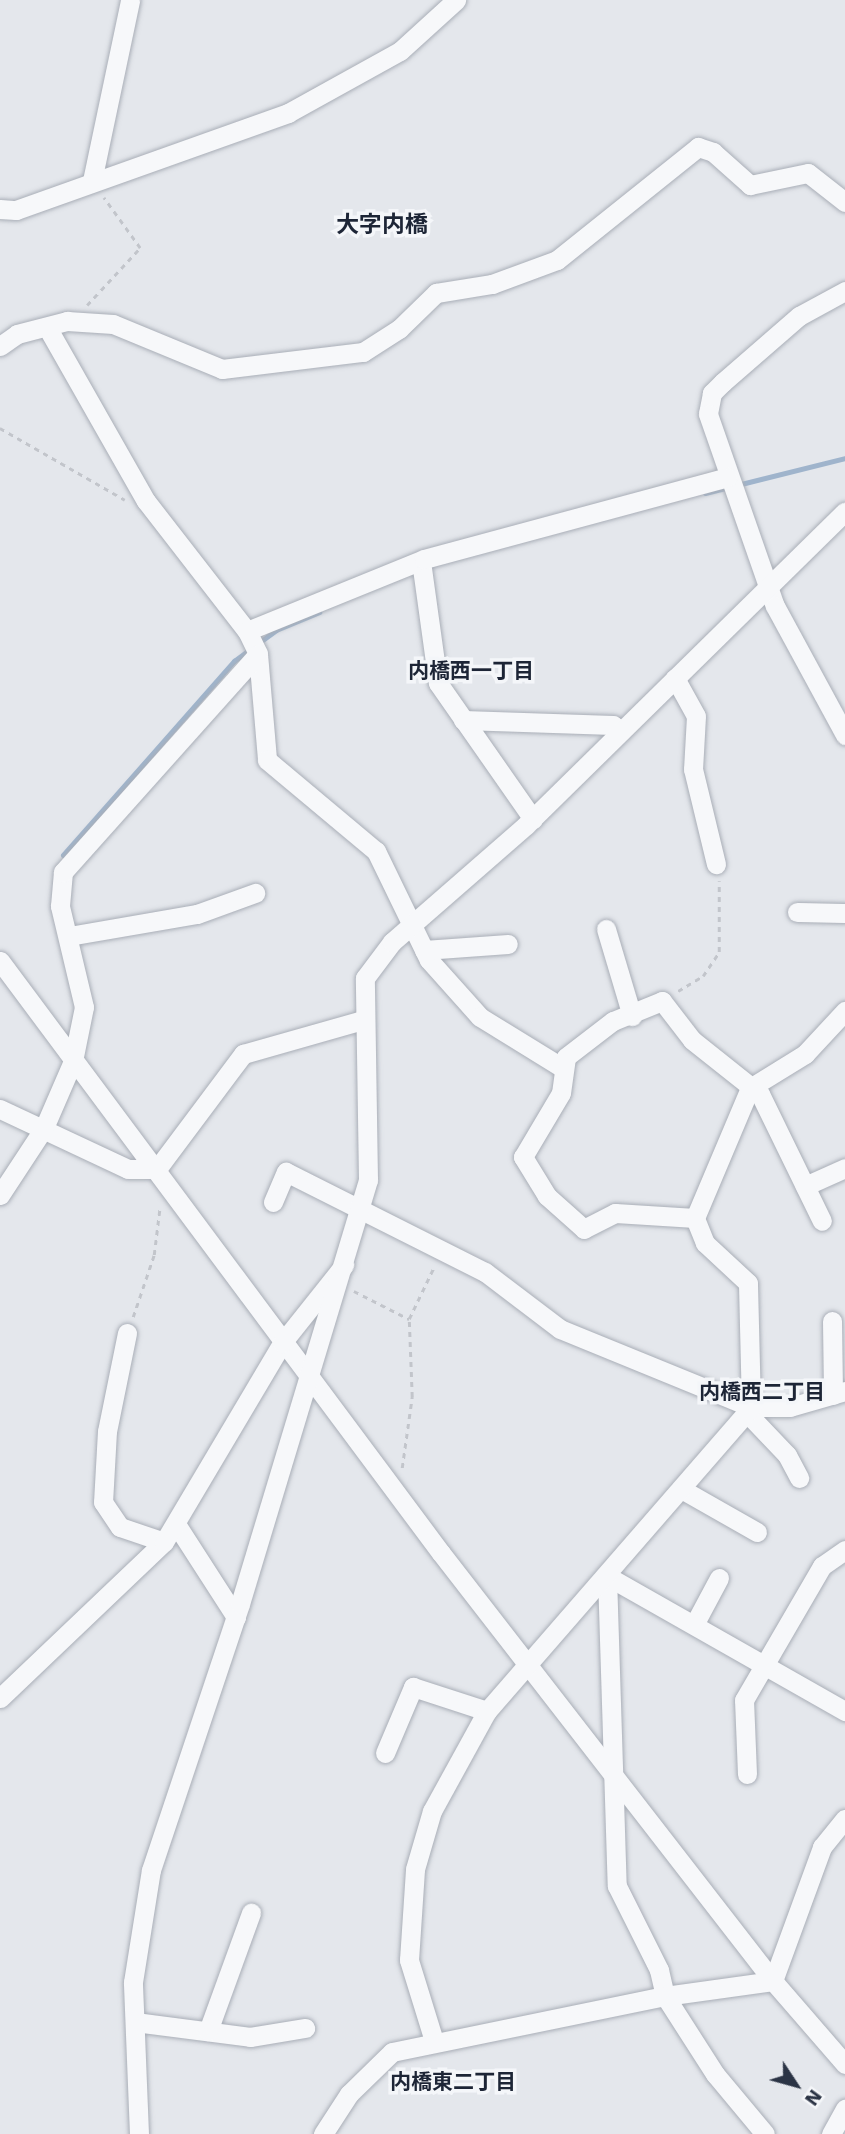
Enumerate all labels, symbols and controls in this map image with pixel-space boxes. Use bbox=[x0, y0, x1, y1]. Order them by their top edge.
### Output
district label: 大字内橋 bbox=[336, 211, 428, 239]
district label: 内橋西一丁目 bbox=[408, 658, 534, 684]
district label: 内橋西二丁目 bbox=[699, 1379, 825, 1405]
north arrow bbox=[761, 2050, 831, 2120]
district label: 内橋東二丁目 bbox=[390, 2069, 516, 2095]
text: N bbox=[800, 2085, 827, 2110]

